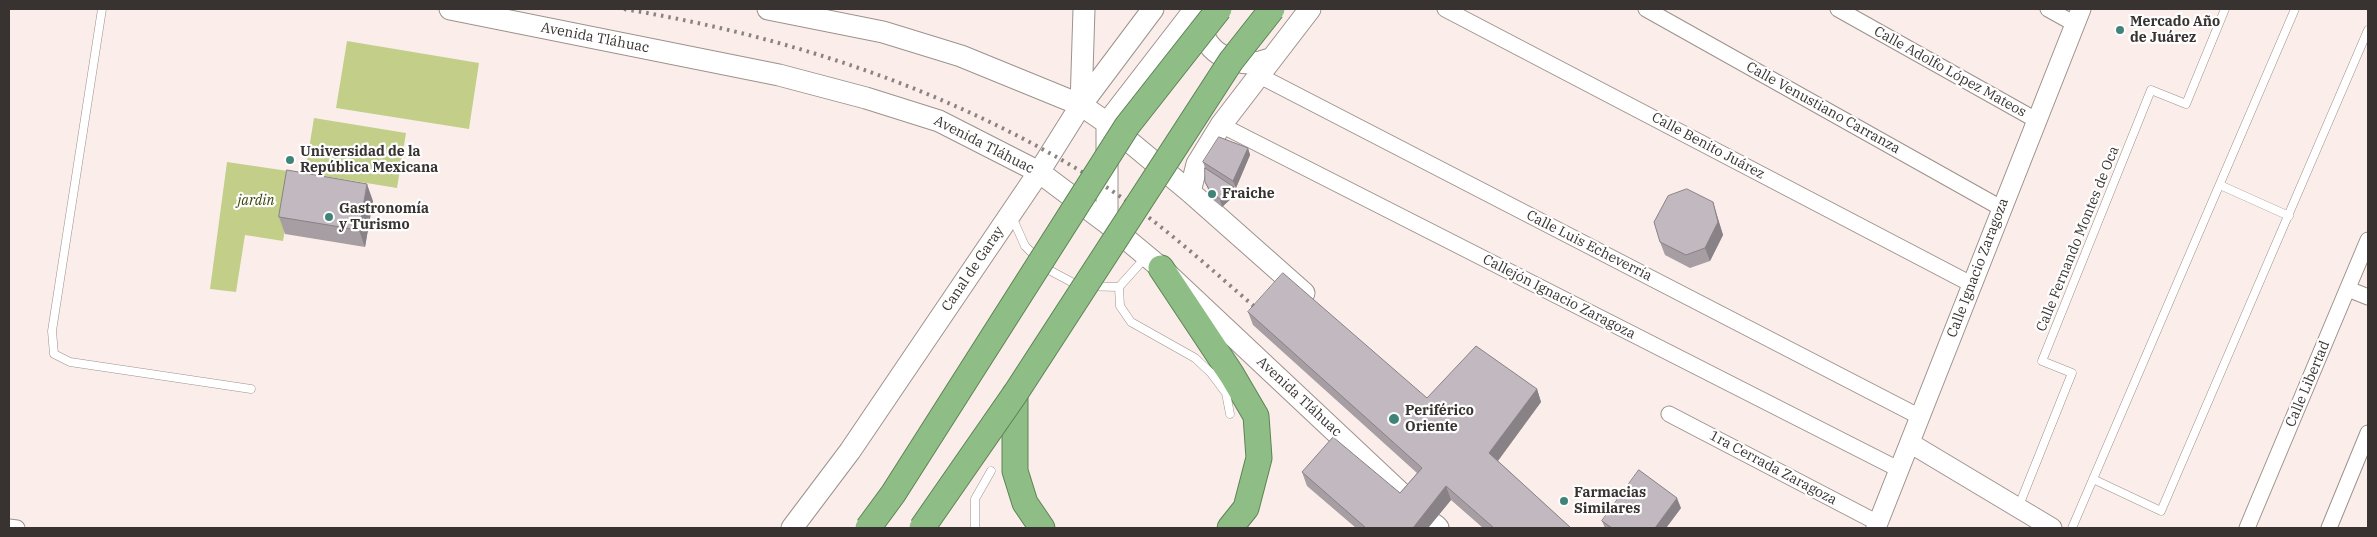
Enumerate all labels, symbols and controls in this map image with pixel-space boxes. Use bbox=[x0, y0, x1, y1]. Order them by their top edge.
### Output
place label: Mercado Año de Juárez bbox=[2130, 14, 2220, 46]
street label: Avenida Tláhuac bbox=[539, 19, 651, 57]
street label: Calle Adolfo López Mateos bbox=[1871, 23, 2029, 121]
marker: Mercado Año de Juárez bbox=[2114, 24, 2126, 36]
street label: Calle Venustiano Carranza bbox=[1743, 59, 1903, 157]
street label: Calle Benito Juárez bbox=[1649, 109, 1767, 183]
street label: Avenida Tláhuac bbox=[931, 113, 1037, 177]
place label: Universidad de la República Mexicana bbox=[300, 144, 438, 176]
street label: Calle Fernando Montes de Oca bbox=[2033, 144, 2123, 334]
marker: Universidad de la República Mexicana bbox=[284, 154, 296, 166]
place label: Fraiche bbox=[1222, 186, 1275, 202]
marker: Fraiche bbox=[1206, 188, 1218, 200]
park label: jardin bbox=[238, 193, 274, 209]
street label: Calle Ignacio Zaragoza bbox=[1944, 196, 2012, 340]
place label: Gastronomía y Turismo bbox=[339, 201, 429, 233]
street label: Calle Luis Echeverría bbox=[1523, 207, 1655, 285]
marker: Gastronomía y Turismo bbox=[323, 211, 335, 223]
street label: Canal de Garay bbox=[938, 223, 1008, 315]
street label: Callejón Ignacio Zaragoza bbox=[1480, 251, 1638, 343]
street label: Calle Libertad bbox=[2282, 338, 2334, 430]
street label: Avenida Tláhuac bbox=[1253, 353, 1345, 441]
place label: Periférico Oriente bbox=[1405, 403, 1474, 436]
marker: Periférico Oriente bbox=[1387, 412, 1401, 426]
street label: 1ra Cerrada Zaragoza bbox=[1706, 427, 1840, 509]
place label: Farmacias Similares bbox=[1574, 485, 1646, 518]
marker: Farmacias Similares bbox=[1558, 495, 1570, 507]

